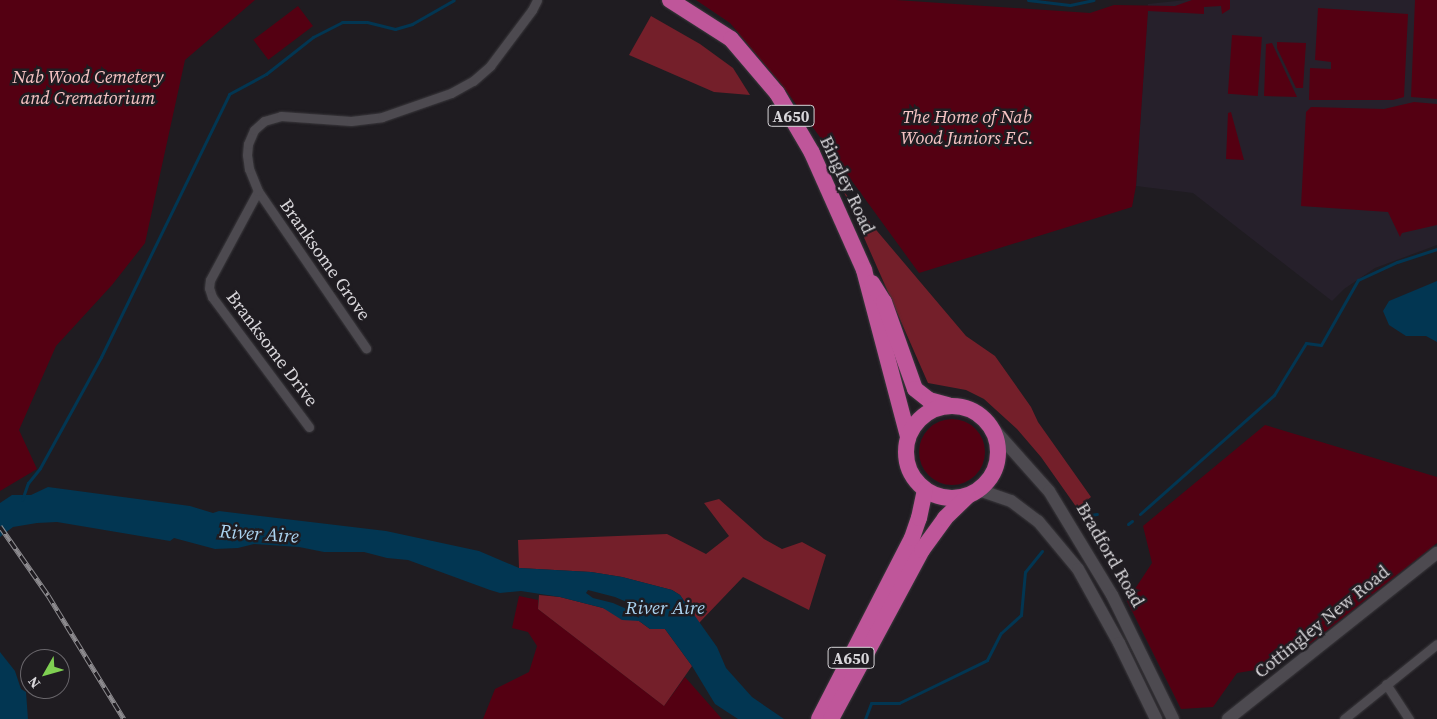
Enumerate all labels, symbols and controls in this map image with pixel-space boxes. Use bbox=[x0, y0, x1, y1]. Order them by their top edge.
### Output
park label: Nab Wood Cemetery and Crematorium bbox=[12, 67, 164, 110]
road number: A650 bbox=[767, 102, 815, 130]
park label: The Home of Nab Wood Juniors F.C. bbox=[900, 107, 1034, 150]
street label: Bingley Road bbox=[815, 133, 879, 237]
street label: Branksome Grove bbox=[275, 195, 375, 325]
street label: Branksome Drive bbox=[222, 287, 322, 411]
street label: Bradford Road bbox=[1071, 499, 1149, 611]
water label: River Aire bbox=[219, 520, 299, 548]
street label: Cottingley New Road bbox=[1250, 561, 1394, 683]
water label: River Aire bbox=[625, 597, 705, 619]
road number: A650 bbox=[827, 644, 875, 671]
north arrow bbox=[20, 649, 70, 699]
text: N bbox=[23, 672, 45, 693]

